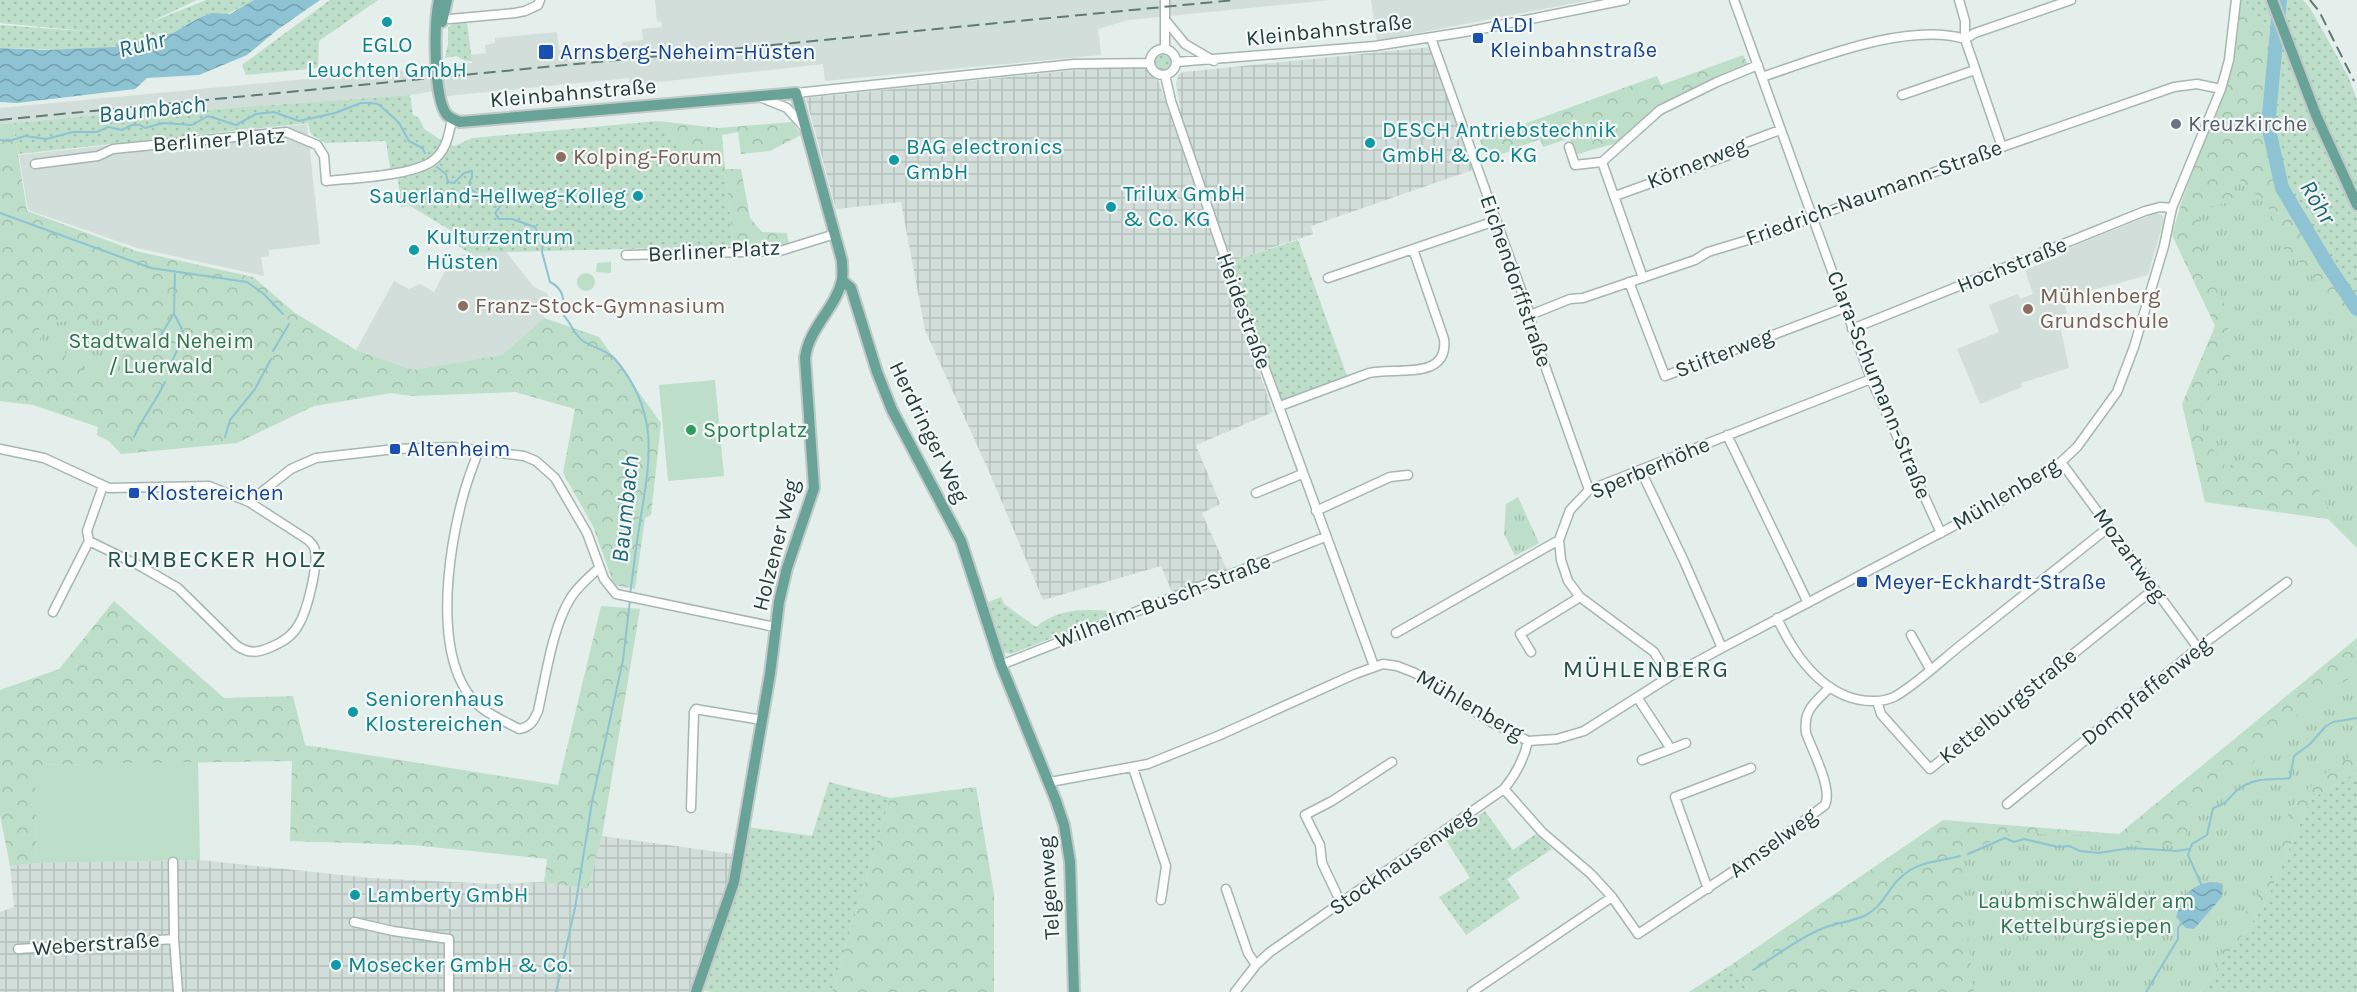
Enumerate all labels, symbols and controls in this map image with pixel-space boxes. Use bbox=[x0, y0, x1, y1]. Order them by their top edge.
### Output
street label: Kleinbahnstraße bbox=[1245, 8, 1413, 52]
place label: ALDI Kleinbahnstraße bbox=[1490, 12, 1657, 63]
marker: EGLO Leuchten GmbH bbox=[380, 15, 394, 29]
water label: Ruhr bbox=[116, 24, 169, 63]
marker: ALDI Kleinbahnstraße bbox=[1471, 31, 1485, 45]
place label: EGLO Leuchten GmbH bbox=[307, 32, 467, 83]
place label: Arnsberg-Neheim-Hüsten bbox=[560, 39, 816, 65]
marker: Arnsberg-Neheim-Hüsten bbox=[537, 43, 555, 61]
street label: Kleinbahnstraße bbox=[489, 73, 657, 113]
water label: Baumbach bbox=[97, 89, 207, 129]
place label: Kreuzkirche bbox=[2188, 111, 2307, 137]
place label: DESCH Antriebstechnik GmbH & Co. KG bbox=[1382, 117, 1617, 168]
marker: Kreuzkirche bbox=[2169, 117, 2183, 131]
street label: Berliner Platz bbox=[152, 122, 286, 158]
street label: Körnerweg bbox=[1643, 131, 1751, 195]
place label: BAG electronics GmbH bbox=[906, 134, 1063, 185]
street label: Friedrich-Naumann-Straße bbox=[1742, 134, 2006, 252]
marker: DESCH Antriebstechnik GmbH & Co. KG bbox=[1363, 136, 1377, 150]
place label: Kolping-Forum bbox=[573, 144, 722, 170]
marker: Kolping-Forum bbox=[554, 150, 568, 164]
marker: BAG electronics GmbH bbox=[887, 153, 901, 167]
water label: Röhr bbox=[2294, 175, 2342, 230]
place label: Trilux GmbH & Co. KG bbox=[1123, 181, 1245, 232]
place label: Sauerland-Hellweg-Kolleg bbox=[369, 183, 627, 209]
marker: Sauerland-Hellweg-Kolleg bbox=[631, 189, 645, 203]
street label: Eichendorffstraße bbox=[1474, 191, 1558, 371]
marker: Trilux GmbH & Co. KG bbox=[1104, 200, 1118, 214]
place label: Kulturzentrum Hüsten bbox=[426, 224, 574, 275]
street label: Hochstraße bbox=[1953, 231, 2071, 299]
street label: Berliner Platz bbox=[647, 235, 781, 267]
marker: Kulturzentrum Hüsten bbox=[407, 243, 421, 257]
street label: Heidestraße bbox=[1211, 249, 1277, 373]
street label: Clara-Schumann-Straße bbox=[1821, 267, 1937, 503]
place label: Mühlenberg Grundschule bbox=[2040, 283, 2169, 334]
place label: Franz-Stock-Gymnasium bbox=[475, 293, 725, 319]
marker: Franz-Stock-Gymnasium bbox=[456, 299, 470, 313]
marker: Mühlenberg Grundschule bbox=[2021, 302, 2035, 316]
street label: Stifterweg bbox=[1671, 322, 1777, 384]
park label: Stadtwald Neheim / Luerwald bbox=[68, 328, 254, 379]
street label: Herdringer Weg bbox=[883, 357, 975, 508]
place label: Sportplatz bbox=[703, 417, 807, 443]
marker: Sportplatz bbox=[684, 423, 698, 437]
street label: Sperberhöhe bbox=[1586, 431, 1714, 505]
place label: Altenheim bbox=[407, 436, 510, 462]
marker: Altenheim bbox=[388, 442, 402, 456]
street label: Mühlenberg bbox=[1948, 452, 2065, 536]
water label: Baumbach bbox=[605, 454, 645, 564]
street label: Holzener Weg bbox=[747, 476, 805, 614]
place label: Klostereichen bbox=[146, 480, 284, 506]
marker: Klostereichen bbox=[127, 486, 141, 500]
street label: Mozartweg bbox=[2087, 503, 2173, 607]
district label: RUMBECKER HOLZ bbox=[107, 545, 327, 573]
street label: Wilhelm-Busch-Straße bbox=[1052, 548, 1274, 654]
place label: Meyer-Eckhardt-Straße bbox=[1874, 569, 2106, 595]
marker: Meyer-Eckhardt-Straße bbox=[1855, 575, 1869, 589]
street label: Dompfaffenweg bbox=[2076, 631, 2216, 751]
street label: Kettelburgstraße bbox=[1934, 642, 2082, 770]
district label: MÜHLENBERG bbox=[1563, 655, 1729, 683]
street label: Mühlenberg bbox=[1411, 664, 1529, 747]
place label: Seniorenhaus Klostereichen bbox=[365, 686, 504, 737]
marker: Seniorenhaus Klostereichen bbox=[346, 705, 360, 719]
street label: Stockhausenweg bbox=[1324, 801, 1480, 921]
street label: Amselweg bbox=[1724, 802, 1822, 883]
street label: Telgenweg bbox=[1032, 835, 1066, 941]
place label: Lamberty GmbH bbox=[367, 882, 529, 908]
marker: Lamberty GmbH bbox=[348, 888, 362, 902]
park label: Laubmischwälder am Kettelburgsiepen bbox=[1978, 888, 2194, 939]
street label: Weberstraße bbox=[32, 927, 160, 961]
place label: Mosecker GmbH & Co. bbox=[348, 952, 572, 978]
marker: Mosecker GmbH & Co. bbox=[329, 958, 343, 972]

